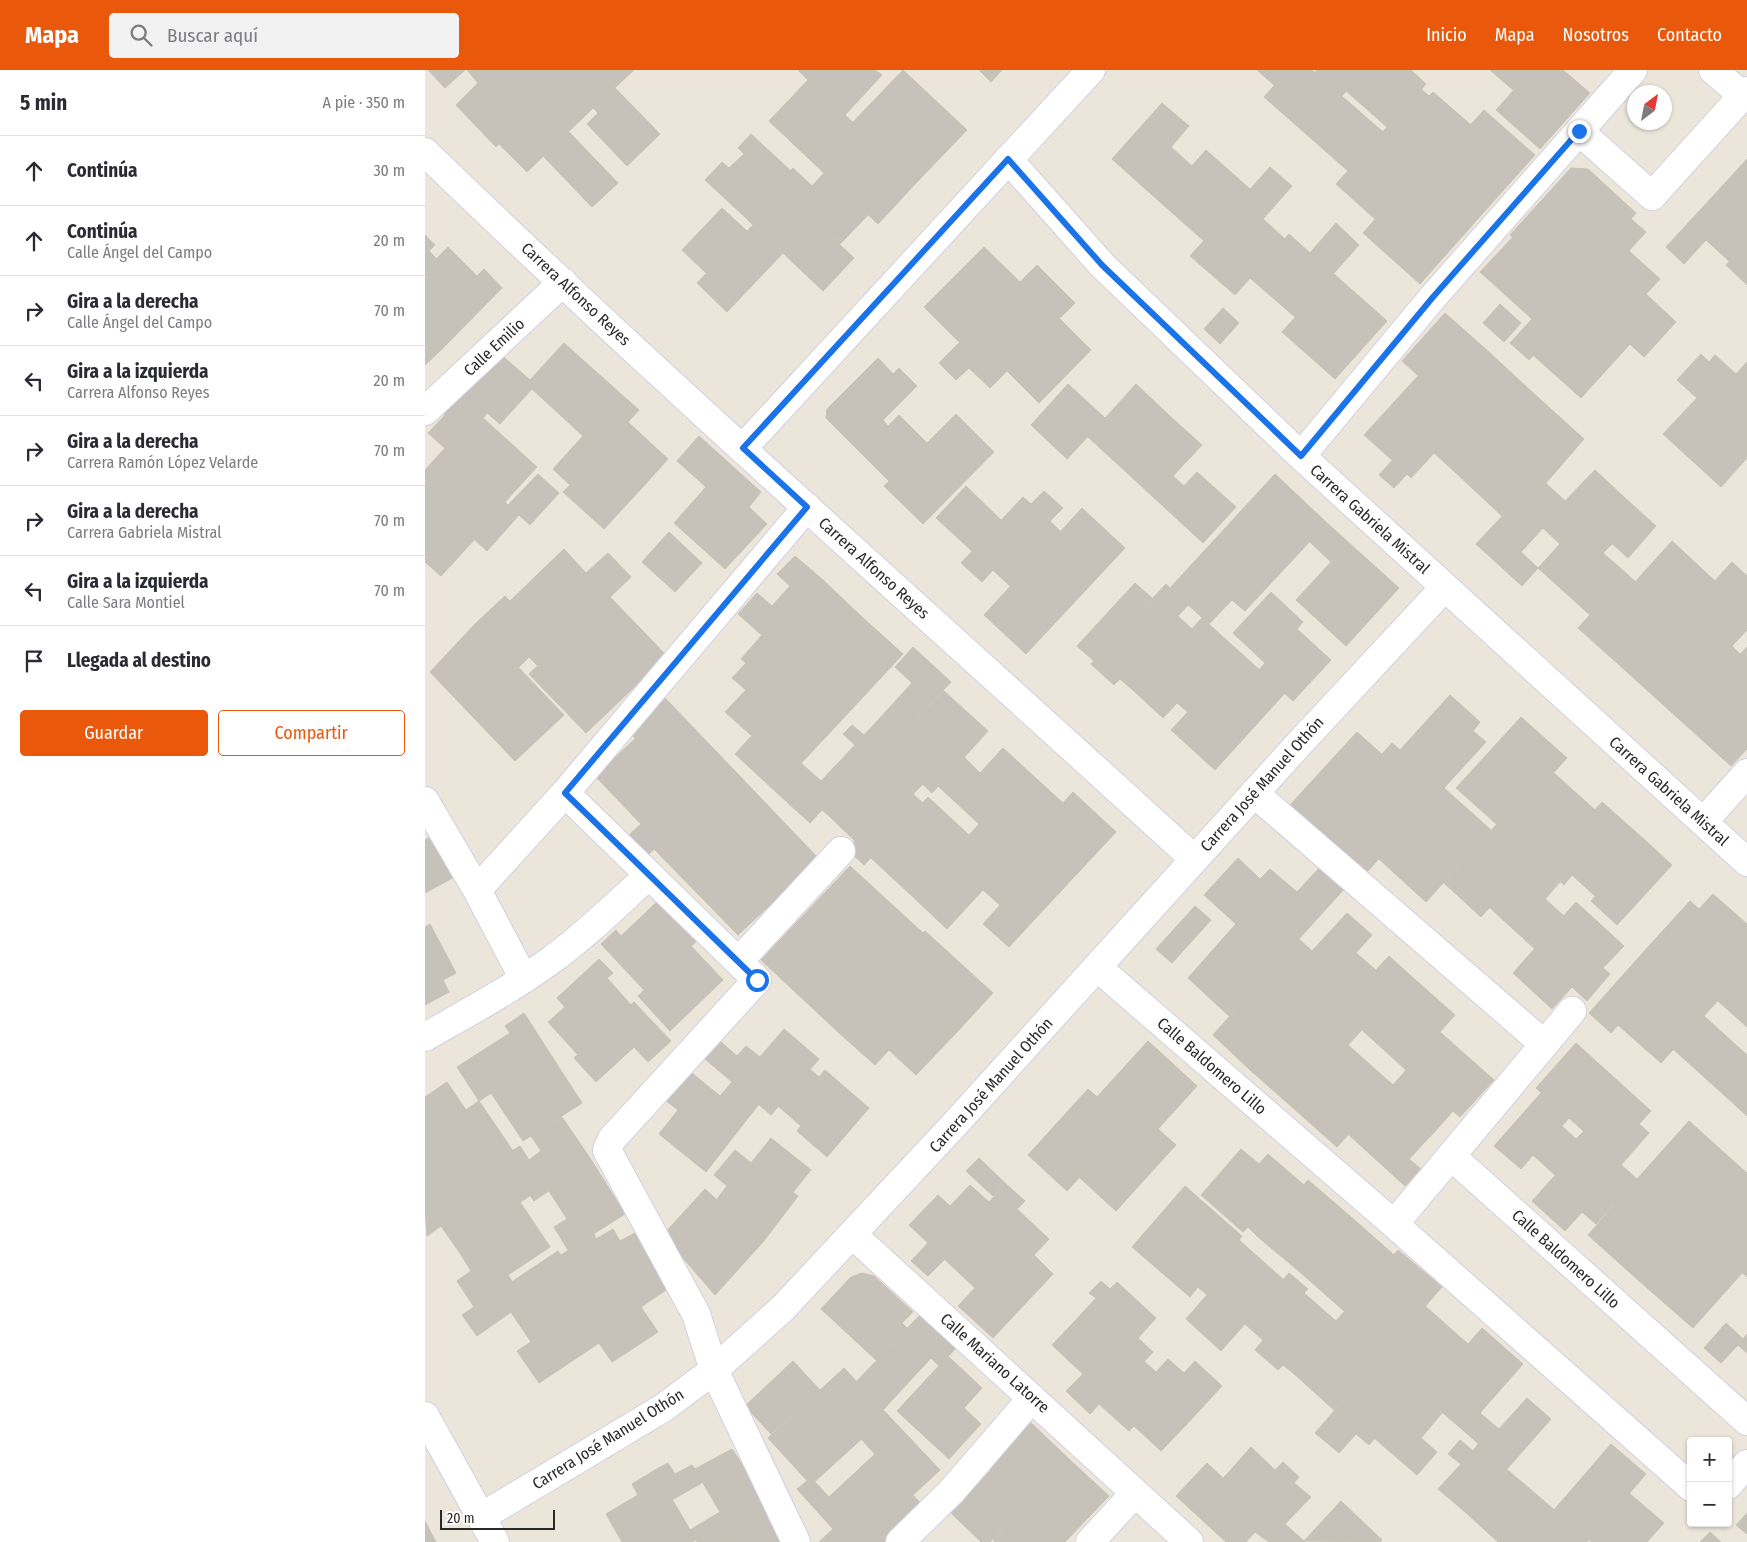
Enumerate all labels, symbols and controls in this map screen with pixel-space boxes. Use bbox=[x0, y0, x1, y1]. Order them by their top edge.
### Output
search box bbox=[109, 13, 459, 58]
text: Mapa bbox=[25, 21, 79, 49]
icon: search bbox=[127, 21, 155, 49]
text: Buscar aquí bbox=[167, 24, 258, 47]
text: Inicio bbox=[1426, 24, 1467, 46]
text: Mapa bbox=[1495, 24, 1535, 46]
text: Nosotros bbox=[1563, 24, 1629, 46]
text: Contacto bbox=[1657, 24, 1722, 46]
north arrow bbox=[1627, 85, 1672, 130]
text: 5 min bbox=[20, 90, 67, 116]
text: A pie · 350 m bbox=[323, 93, 405, 112]
route end bbox=[1568, 120, 1591, 143]
icon: ahead bbox=[20, 157, 48, 185]
text: Continúa bbox=[67, 159, 138, 182]
text: 30 m bbox=[373, 161, 405, 180]
text: Continúa bbox=[67, 220, 138, 243]
icon: ahead bbox=[20, 227, 48, 255]
text: 20 m bbox=[374, 231, 405, 250]
street label: Carrera Alfonso Reyes bbox=[517, 238, 635, 350]
text: Calle Ángel del Campo bbox=[67, 243, 212, 262]
text: Gira a la derecha bbox=[67, 290, 199, 313]
icon: right bbox=[20, 297, 48, 325]
text: 70 m bbox=[374, 301, 405, 320]
text: Calle Ángel del Campo bbox=[67, 313, 212, 332]
street label: Calle Emilio bbox=[460, 314, 528, 380]
text: Gira a la izquierda bbox=[67, 360, 209, 383]
icon: left bbox=[20, 367, 48, 395]
text: 20 m bbox=[374, 371, 405, 390]
text: Carrera Alfonso Reyes bbox=[67, 383, 209, 402]
text: Gira a la derecha bbox=[67, 430, 199, 453]
icon: right bbox=[20, 437, 48, 465]
text: 70 m bbox=[374, 441, 405, 460]
text: Carrera Ramón López Velarde bbox=[67, 453, 258, 472]
street label: Carrera Gabriela Mistral bbox=[1306, 460, 1434, 578]
text: Gira a la derecha bbox=[67, 500, 199, 523]
icon: right bbox=[20, 507, 48, 535]
text: 70 m bbox=[374, 511, 405, 530]
street label: Carrera Alfonso Reyes bbox=[815, 513, 933, 623]
text: Carrera Gabriela Mistral bbox=[67, 523, 221, 542]
text: Gira a la izquierda bbox=[67, 570, 209, 593]
icon: left bbox=[20, 577, 48, 605]
text: 70 m bbox=[374, 581, 405, 600]
text: Calle Sara Montiel bbox=[67, 593, 185, 612]
icon: arrive bbox=[20, 647, 48, 675]
text: Llegada al destino bbox=[67, 649, 211, 672]
button: Guardar bbox=[20, 710, 208, 756]
button: Compartir bbox=[218, 710, 405, 756]
street label: Carrera José Manuel Othón bbox=[1196, 713, 1328, 855]
street label: Carrera Gabriela Mistral bbox=[1605, 732, 1733, 850]
route start bbox=[746, 969, 769, 992]
street label: Calle Baldomero Lillo bbox=[1153, 1013, 1271, 1119]
street label: Carrera José Manuel Othón bbox=[925, 1014, 1057, 1156]
street label: Calle Baldomero Lillo bbox=[1508, 1206, 1624, 1312]
street label: Calle Mariano Latorre bbox=[937, 1309, 1053, 1417]
street label: Carrera José Manuel Othón bbox=[529, 1385, 687, 1493]
map controls bbox=[1687, 1437, 1732, 1527]
button: + bbox=[1687, 1437, 1732, 1482]
button: − bbox=[1687, 1482, 1732, 1527]
scale bar bbox=[440, 1507, 555, 1530]
text: 20 m bbox=[447, 1510, 475, 1527]

